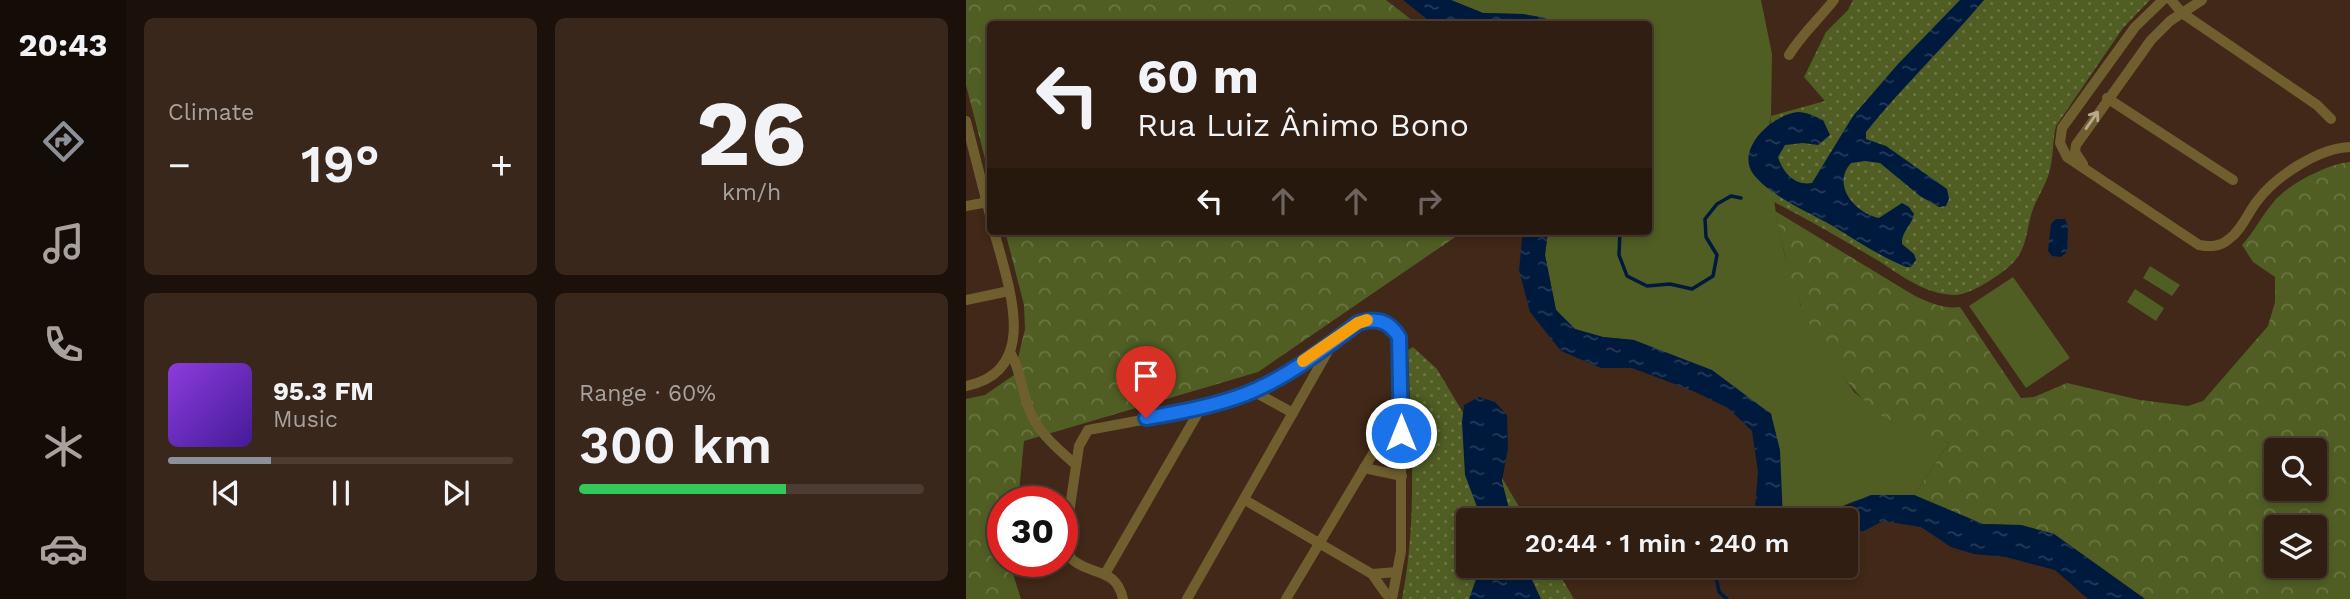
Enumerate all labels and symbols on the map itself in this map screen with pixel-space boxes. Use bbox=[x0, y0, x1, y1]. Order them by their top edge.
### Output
one-way arrow bbox=[2085, 111, 2099, 130]
pin bbox=[1116, 346, 1176, 418]
position arrow bbox=[1364, 396, 1438, 470]
speed limit sign: 30 bbox=[987, 486, 1078, 577]

